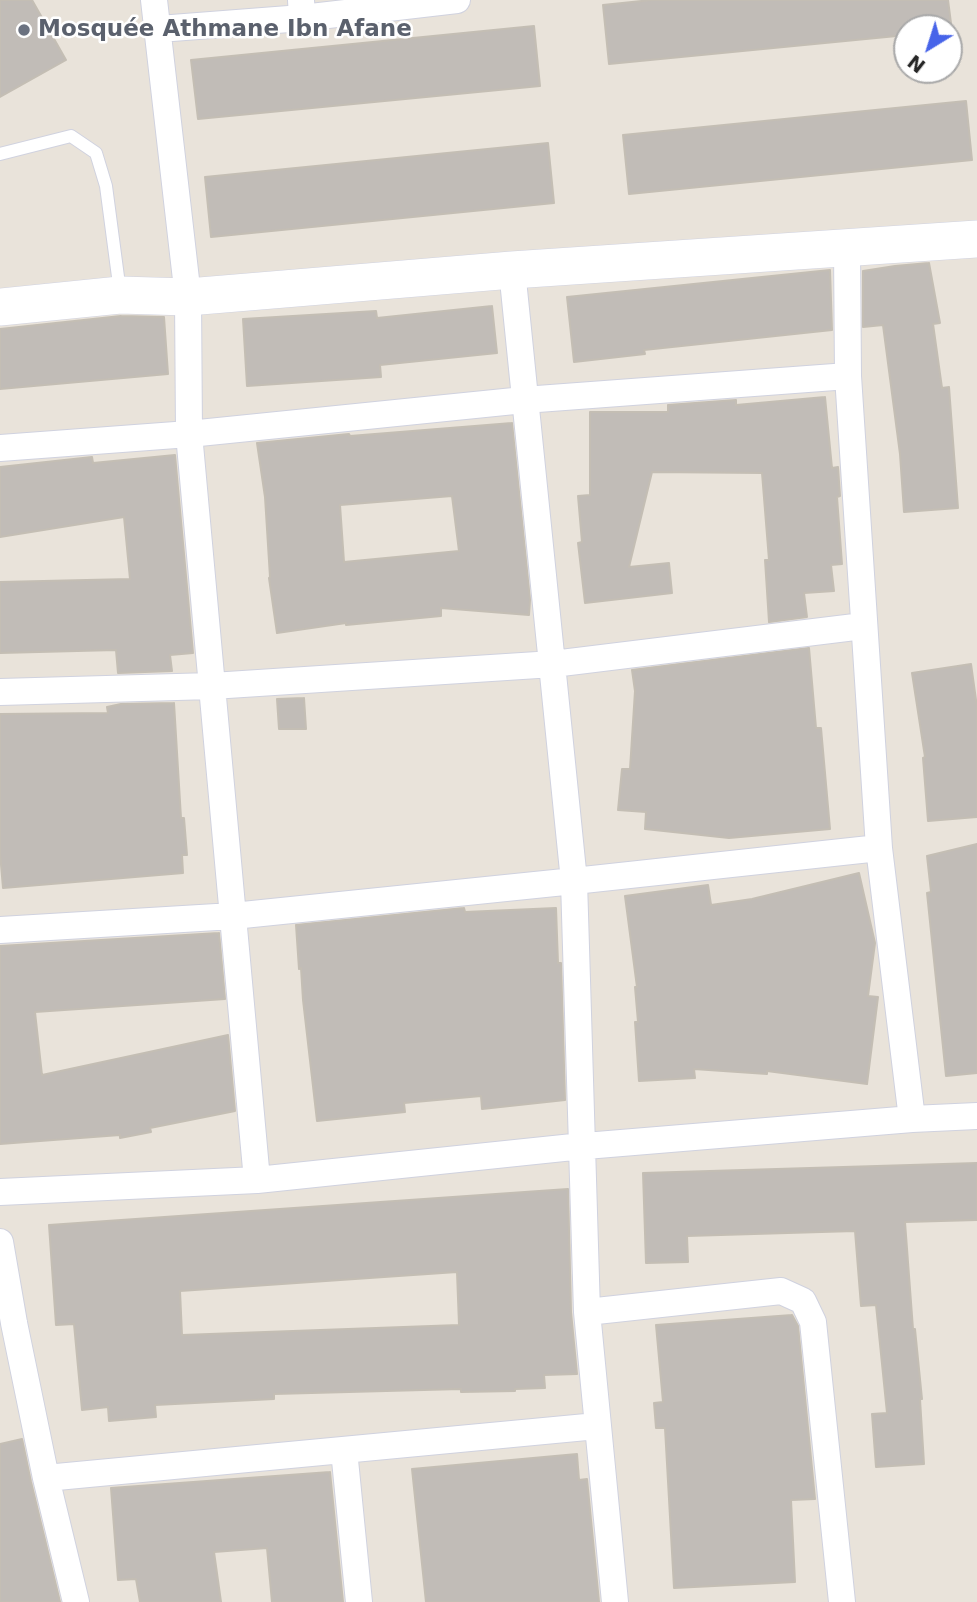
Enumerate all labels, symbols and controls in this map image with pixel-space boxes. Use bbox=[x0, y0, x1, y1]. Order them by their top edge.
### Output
north arrow bbox=[893, 14, 963, 84]
place label: Mosquée Athmane Ibn Afane bbox=[38, 16, 412, 44]
marker: Mosquée Athmane Ibn Afane bbox=[16, 22, 32, 38]
text: N bbox=[903, 50, 929, 78]

